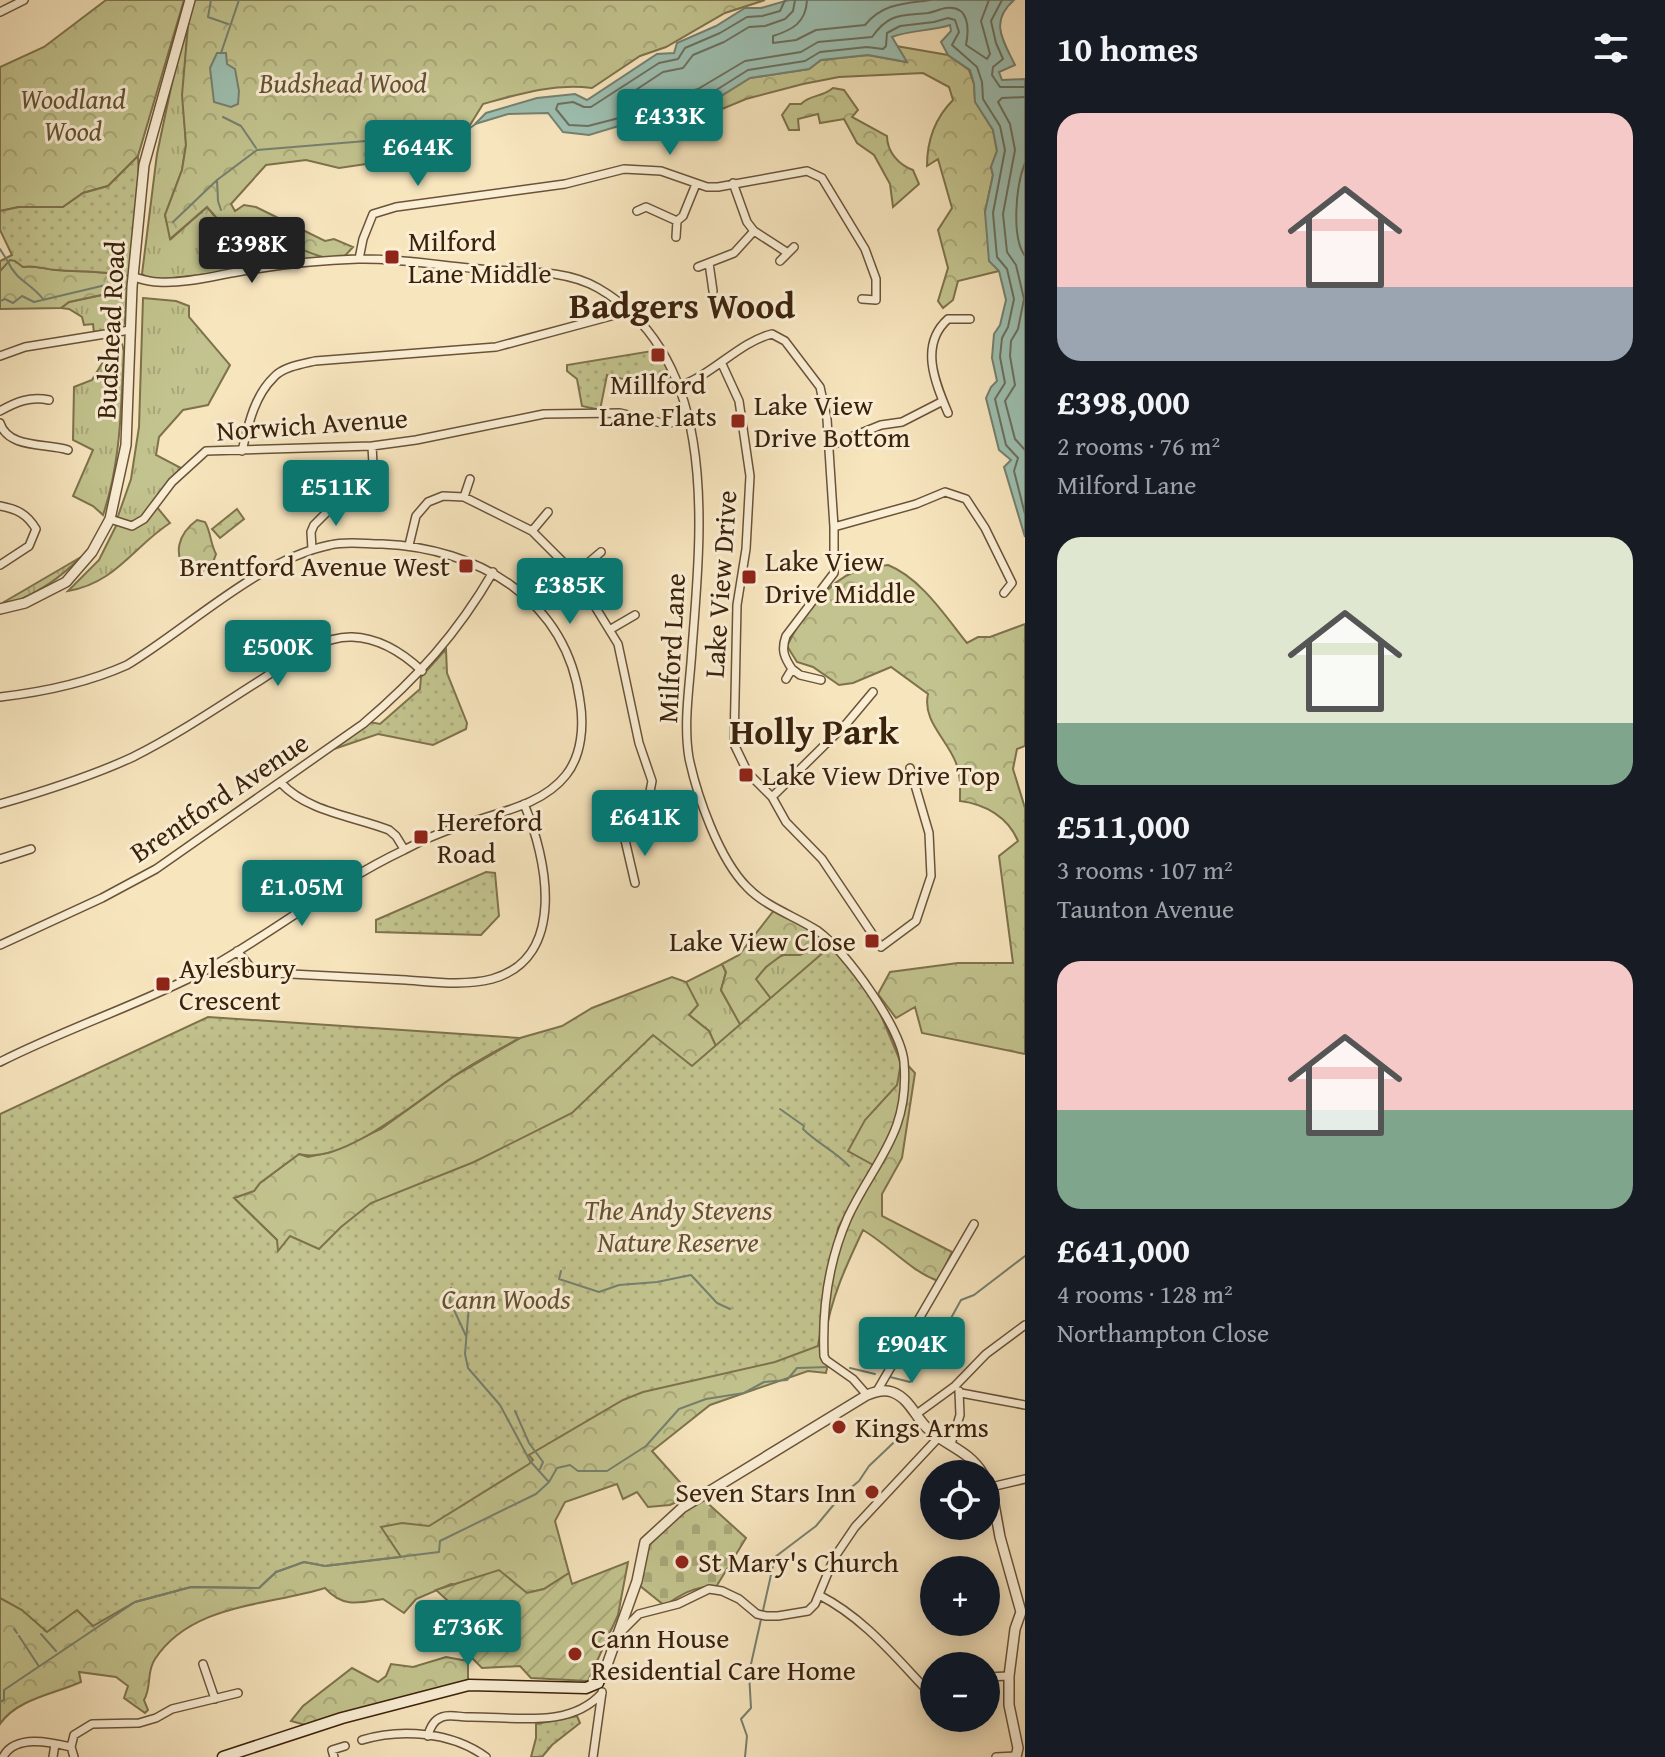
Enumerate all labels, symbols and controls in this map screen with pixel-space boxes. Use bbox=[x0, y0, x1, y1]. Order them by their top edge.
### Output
text: 10 homes bbox=[1057, 24, 1198, 73]
icon: filters bbox=[1589, 26, 1633, 70]
park label: Budshead Wood bbox=[258, 62, 427, 103]
park label: Woodland Wood bbox=[20, 78, 126, 151]
pin: £433K bbox=[614, 89, 726, 157]
text: £433K bbox=[635, 95, 705, 134]
pin: £644K bbox=[362, 120, 474, 188]
text: £644K bbox=[383, 126, 453, 165]
icon: home bbox=[1273, 165, 1417, 309]
pin: £398K bbox=[196, 217, 308, 285]
place label: Milford Lane Middle bbox=[408, 220, 552, 293]
text: £398K bbox=[217, 223, 287, 262]
street label: Budshead Road bbox=[84, 240, 135, 420]
marker: Milford Lane Middle bbox=[383, 248, 401, 266]
district label: Badgers Wood bbox=[569, 278, 795, 331]
marker: Millford Lane Flats bbox=[649, 346, 667, 364]
place label: Millford Lane Flats bbox=[599, 363, 717, 436]
text: £398,000 bbox=[1057, 377, 1190, 426]
place label: Lake View Drive Bottom bbox=[754, 384, 910, 457]
street label: Norwich Avenue bbox=[215, 396, 409, 451]
marker: Lake View Drive Bottom bbox=[729, 412, 747, 430]
text: 2 rooms · 76 m² bbox=[1057, 426, 1220, 465]
pin: £511K bbox=[280, 460, 392, 528]
text: Milford Lane bbox=[1057, 465, 1196, 504]
text: £511K bbox=[301, 466, 371, 505]
street label: Lake View Drive bbox=[692, 489, 747, 679]
place label: Lake View Drive Middle bbox=[765, 540, 916, 613]
place label: Brentford Avenue West bbox=[180, 545, 450, 586]
marker: Brentford Avenue West bbox=[457, 557, 475, 575]
pin: £385K bbox=[514, 558, 626, 626]
text: £385K bbox=[535, 564, 605, 603]
marker: Lake View Drive Middle bbox=[740, 568, 758, 586]
street label: Milford Lane bbox=[646, 572, 695, 724]
icon: home bbox=[1273, 589, 1417, 733]
pin: £500K bbox=[222, 620, 334, 688]
text: £500K bbox=[243, 626, 313, 665]
district label: Holly Park bbox=[729, 704, 899, 757]
street label: Brentford Avenue bbox=[121, 722, 316, 872]
place label: Lake View Drive Top bbox=[762, 754, 1000, 795]
marker: Lake View Drive Top bbox=[737, 766, 755, 784]
pin: £641K bbox=[589, 790, 701, 858]
text: £641K bbox=[610, 796, 680, 835]
place label: Hereford Road bbox=[437, 800, 543, 873]
text: £511,000 bbox=[1057, 801, 1190, 850]
marker: Hereford Road bbox=[412, 828, 430, 846]
text: 3 rooms · 107 m² bbox=[1057, 850, 1233, 889]
pin: £1.05M bbox=[237, 860, 367, 928]
text: £1.05M bbox=[260, 866, 344, 905]
text: Taunton Avenue bbox=[1057, 889, 1234, 928]
place label: Lake View Close bbox=[669, 920, 856, 961]
marker: Lake View Close bbox=[863, 932, 881, 950]
place label: Aylesbury Crescent bbox=[179, 947, 296, 1020]
marker: Aylesbury Crescent bbox=[154, 975, 172, 993]
icon: home bbox=[1273, 1013, 1417, 1157]
park label: The Andy Stevens Nature Reserve bbox=[584, 1189, 772, 1262]
text: £641,000 bbox=[1057, 1225, 1190, 1274]
text: 4 rooms · 128 m² bbox=[1057, 1274, 1233, 1313]
park label: Cann Woods bbox=[441, 1278, 571, 1319]
text: Northampton Close bbox=[1057, 1313, 1269, 1352]
pin: £904K bbox=[856, 1317, 968, 1385]
text: £904K bbox=[877, 1323, 947, 1362]
place label: Kings Arms bbox=[855, 1406, 989, 1447]
marker: Kings Arms bbox=[830, 1418, 848, 1436]
map controls bbox=[920, 1460, 1000, 1732]
button: locate bbox=[920, 1460, 1000, 1540]
place label: Seven Stars Inn bbox=[675, 1471, 856, 1512]
marker: Seven Stars Inn bbox=[863, 1483, 881, 1501]
place label: St Mary's Church bbox=[698, 1541, 899, 1582]
marker: St Mary's Church bbox=[673, 1553, 691, 1571]
button: + bbox=[920, 1556, 1000, 1636]
pin: £736K bbox=[412, 1600, 524, 1668]
text: £736K bbox=[433, 1606, 503, 1645]
place label: Cann House Residential Care Home bbox=[591, 1617, 856, 1690]
marker: Cann House Residential Care Home bbox=[566, 1645, 584, 1663]
button: − bbox=[920, 1652, 1000, 1732]

